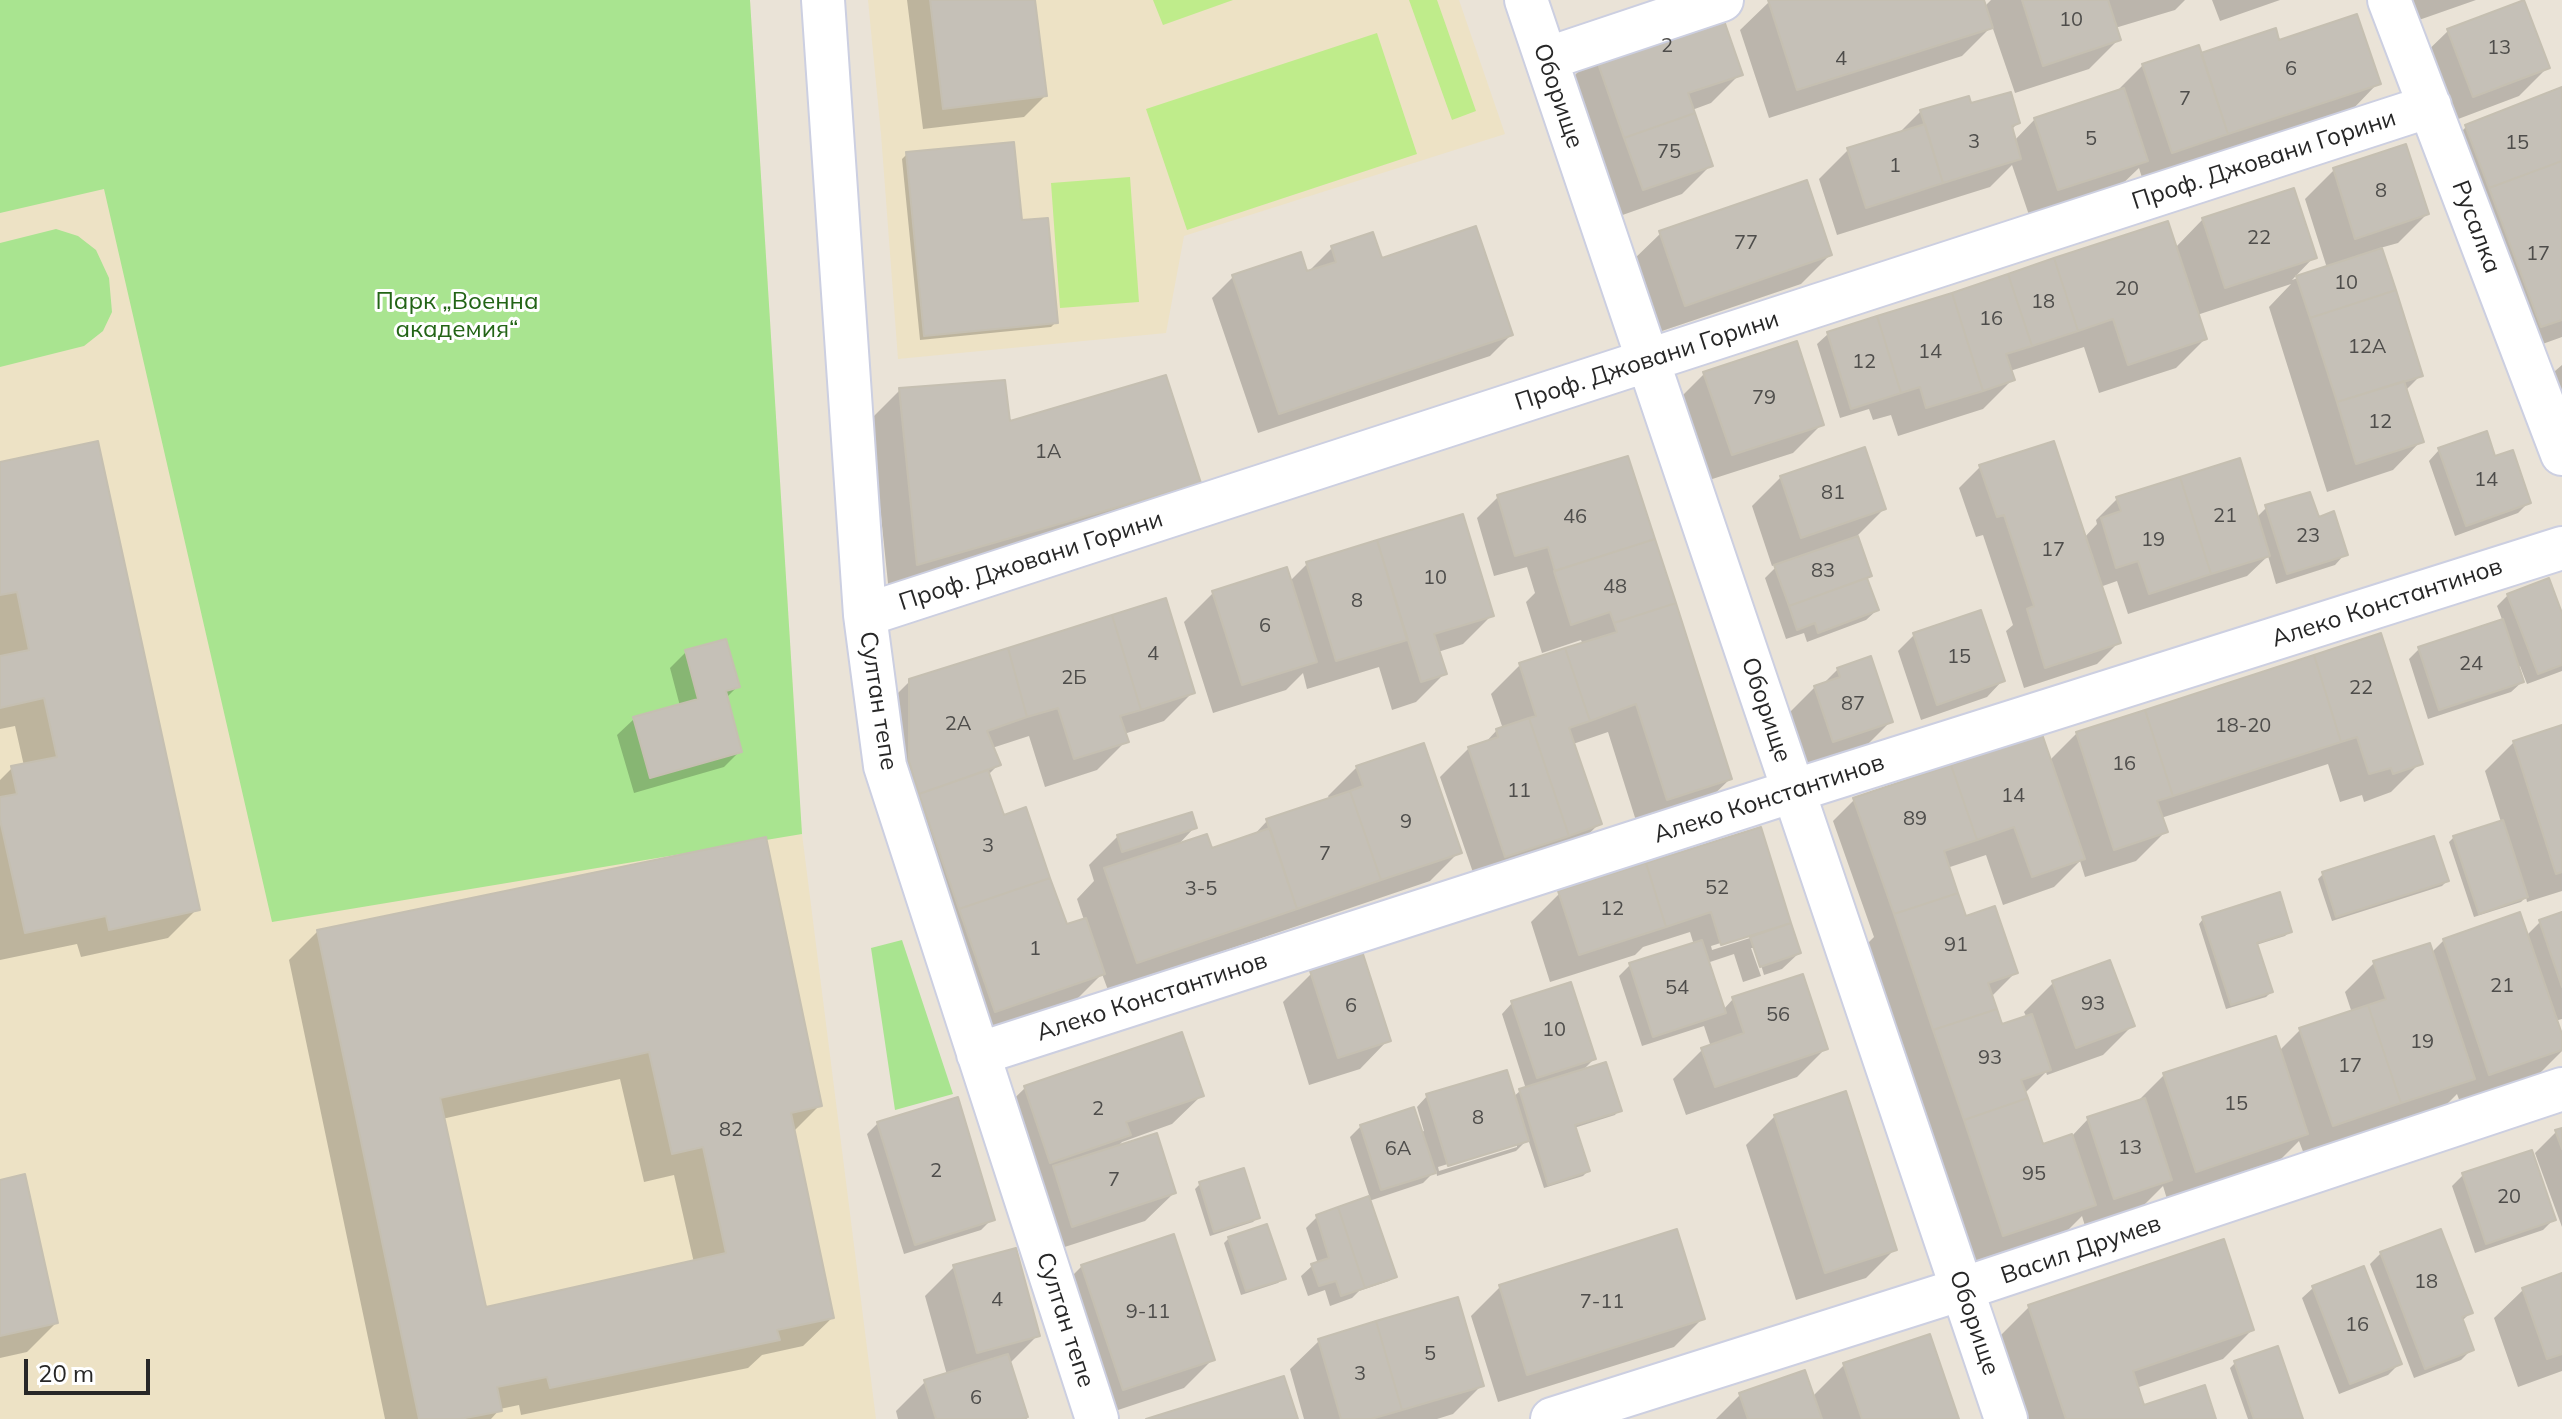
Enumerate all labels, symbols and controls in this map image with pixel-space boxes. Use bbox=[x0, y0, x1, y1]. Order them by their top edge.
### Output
house number: 10 bbox=[2059, 8, 2083, 32]
house number: 2 bbox=[1661, 34, 1673, 58]
house number: 13 bbox=[2487, 36, 2511, 60]
street label: Оборище bbox=[1527, 40, 1589, 152]
house number: 4 bbox=[1835, 47, 1847, 71]
house number: 6 bbox=[2285, 57, 2297, 81]
house number: 7 bbox=[2179, 87, 2191, 111]
street label: Проф. Джовани Горини bbox=[2128, 104, 2400, 216]
house number: 5 bbox=[2085, 127, 2097, 151]
house number: 3 bbox=[1968, 130, 1980, 154]
house number: 15 bbox=[2505, 131, 2529, 155]
house number: 75 bbox=[1657, 140, 1681, 164]
house number: 1 bbox=[1889, 154, 1901, 178]
street label: Русалка bbox=[2445, 177, 2507, 277]
house number: 8 bbox=[2375, 179, 2387, 203]
house number: 22 bbox=[2247, 226, 2271, 250]
house number: 77 bbox=[1734, 231, 1758, 255]
house number: 17 bbox=[2526, 242, 2550, 266]
house number: 10 bbox=[2334, 271, 2358, 295]
house number: 20 bbox=[2115, 277, 2139, 301]
park label: Парк „Военна академия“ bbox=[375, 288, 539, 344]
house number: 18 bbox=[2031, 290, 2055, 314]
street label: Проф. Джовани Горини bbox=[1511, 305, 1783, 417]
house number: 16 bbox=[1979, 307, 2003, 331]
house number: 12А bbox=[2348, 335, 2386, 359]
house number: 14 bbox=[1918, 340, 1942, 364]
house number: 12 bbox=[1852, 350, 1876, 374]
house number: 79 bbox=[1752, 386, 1776, 410]
house number: 12 bbox=[2368, 410, 2392, 434]
house number: 1А bbox=[1035, 440, 1061, 464]
house number: 14 bbox=[2474, 468, 2498, 492]
house number: 81 bbox=[1821, 481, 1845, 505]
house number: 21 bbox=[2213, 504, 2237, 528]
street label: Проф. Джовани Горини bbox=[895, 505, 1167, 617]
house number: 46 bbox=[1563, 505, 1587, 529]
house number: 23 bbox=[2296, 524, 2320, 548]
house number: 19 bbox=[2141, 528, 2165, 552]
house number: 17 bbox=[2041, 538, 2065, 562]
street label: Алеко Константинов bbox=[2268, 552, 2506, 654]
house number: 83 bbox=[1811, 559, 1835, 583]
house number: 10 bbox=[1423, 566, 1447, 590]
house number: 48 bbox=[1603, 575, 1627, 599]
house number: 8 bbox=[1351, 589, 1363, 613]
house number: 6 bbox=[1259, 614, 1271, 638]
street label: Султан тепе bbox=[853, 629, 903, 773]
house number: 4 bbox=[1147, 642, 1159, 666]
house number: 15 bbox=[1947, 645, 1971, 669]
house number: 24 bbox=[2459, 652, 2483, 676]
street label: Оборище bbox=[1735, 654, 1797, 766]
house number: 2Б bbox=[1061, 666, 1087, 690]
house number: 22 bbox=[2349, 676, 2373, 700]
house number: 87 bbox=[1841, 692, 1865, 716]
house number: 2А bbox=[945, 712, 971, 736]
house number: 18-20 bbox=[2215, 714, 2271, 738]
street label: Алеко Константинов bbox=[1650, 748, 1888, 850]
house number: 16 bbox=[2112, 752, 2136, 776]
house number: 11 bbox=[1507, 779, 1531, 803]
house number: 14 bbox=[2001, 784, 2025, 808]
house number: 89 bbox=[1903, 807, 1927, 831]
house number: 9 bbox=[1400, 810, 1412, 834]
house number: 3 bbox=[982, 834, 994, 858]
house number: 7 bbox=[1319, 842, 1331, 866]
house number: 52 bbox=[1705, 876, 1729, 900]
house number: 3-5 bbox=[1185, 877, 1217, 901]
house number: 12 bbox=[1600, 897, 1624, 921]
house number: 91 bbox=[1944, 933, 1968, 957]
house number: 1 bbox=[1029, 937, 1041, 961]
street label: Алеко Константинов bbox=[1033, 946, 1271, 1048]
house number: 21 bbox=[2490, 974, 2514, 998]
house number: 54 bbox=[1665, 976, 1689, 1000]
house number: 93 bbox=[2081, 992, 2105, 1016]
house number: 6 bbox=[1345, 994, 1357, 1018]
house number: 56 bbox=[1766, 1003, 1790, 1027]
house number: 10 bbox=[1542, 1018, 1566, 1042]
house number: 19 bbox=[2410, 1030, 2434, 1054]
house number: 93 bbox=[1978, 1046, 2002, 1070]
house number: 17 bbox=[2338, 1054, 2362, 1078]
house number: 15 bbox=[2224, 1092, 2248, 1116]
house number: 2 bbox=[1092, 1097, 1104, 1121]
house number: 8 bbox=[1472, 1106, 1484, 1130]
house number: 82 bbox=[719, 1118, 743, 1142]
house number: 13 bbox=[2118, 1136, 2142, 1160]
house number: 6А bbox=[1385, 1137, 1411, 1161]
house number: 2 bbox=[930, 1159, 942, 1183]
house number: 95 bbox=[2022, 1162, 2046, 1186]
house number: 7 bbox=[1108, 1168, 1120, 1192]
house number: 20 bbox=[2497, 1185, 2521, 1209]
street label: Васил Друмев bbox=[1997, 1209, 2165, 1291]
street label: Султан тепе bbox=[1030, 1249, 1100, 1391]
street label: Оборище bbox=[1943, 1267, 2005, 1379]
house number: 18 bbox=[2414, 1270, 2438, 1294]
house number: 4 bbox=[991, 1288, 1003, 1312]
house number: 7-11 bbox=[1580, 1290, 1624, 1314]
house number: 9-11 bbox=[1126, 1300, 1170, 1324]
house number: 16 bbox=[2345, 1313, 2369, 1337]
house number: 5 bbox=[1424, 1342, 1436, 1366]
scale bar bbox=[28, 1343, 154, 1393]
text: 20 m bbox=[38, 1358, 94, 1388]
house number: 3 bbox=[1354, 1362, 1366, 1386]
house number: 6 bbox=[970, 1386, 982, 1410]

